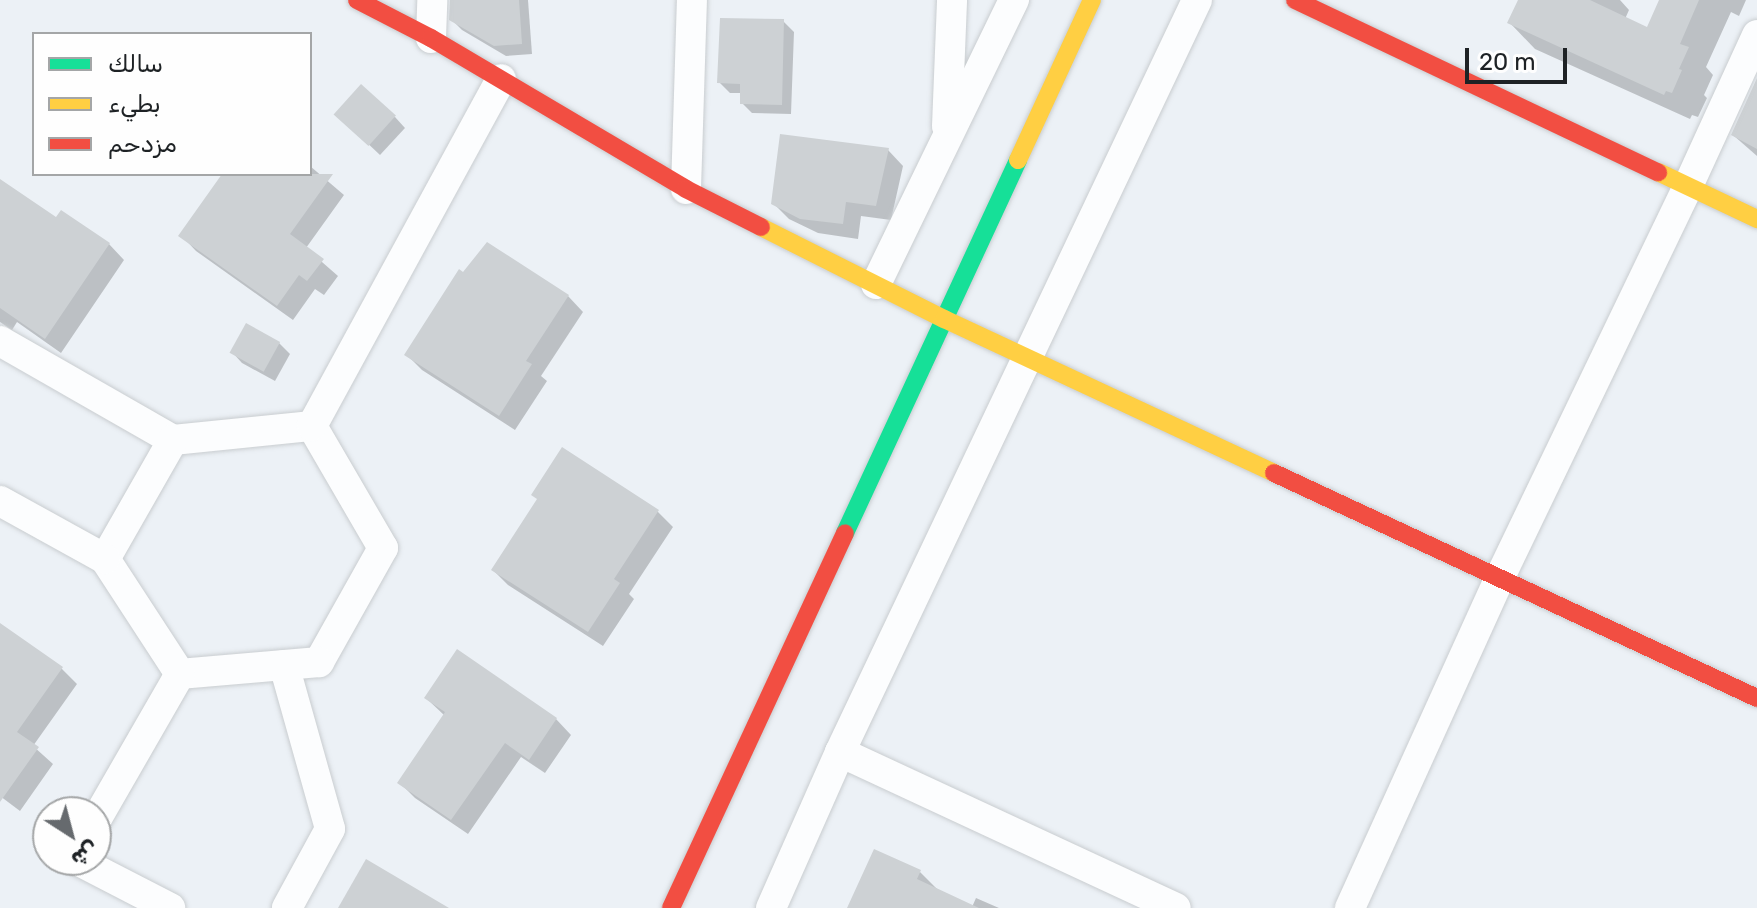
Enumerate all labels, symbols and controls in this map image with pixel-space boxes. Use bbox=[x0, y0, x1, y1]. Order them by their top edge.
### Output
legend bbox=[32, 32, 312, 176]
scale bar bbox=[1469, 32, 1571, 82]
text: 20 m bbox=[1479, 48, 1536, 76]
text: سالك bbox=[108, 50, 163, 78]
text: بطيء bbox=[108, 90, 161, 118]
text: مزدحم bbox=[108, 130, 177, 158]
north arrow bbox=[32, 796, 112, 876]
text: ش bbox=[66, 835, 104, 873]

